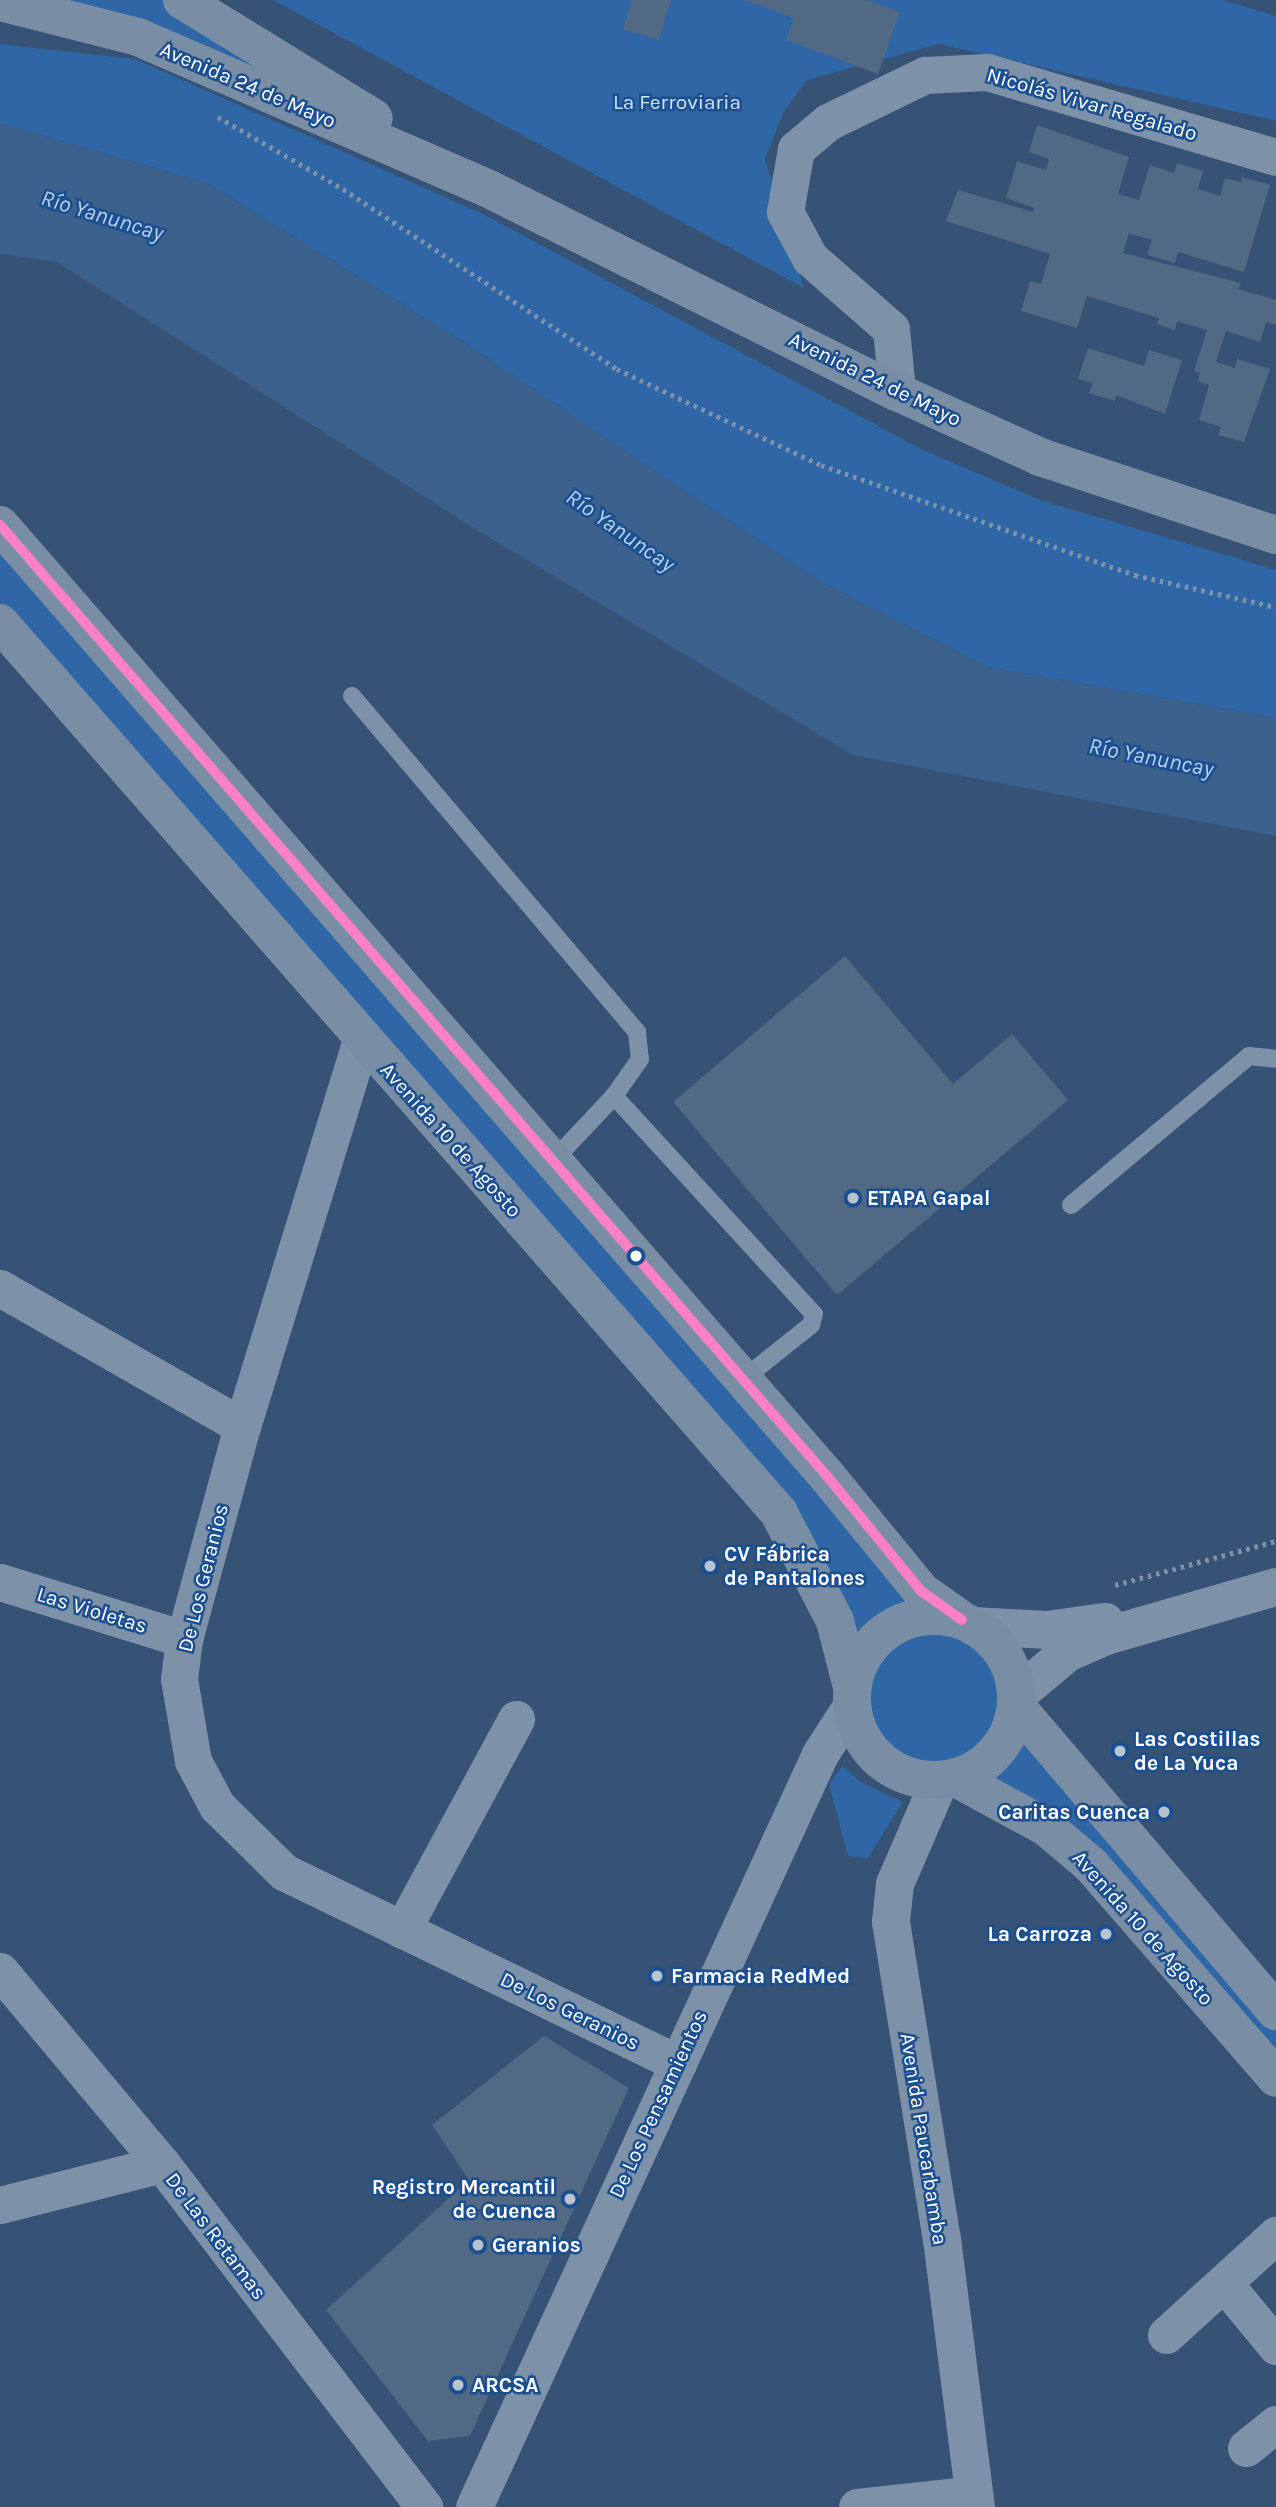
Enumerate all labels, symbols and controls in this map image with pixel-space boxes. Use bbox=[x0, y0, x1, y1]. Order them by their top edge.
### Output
street label: Avenida 24 de Mayo bbox=[156, 37, 340, 133]
street label: Nicolás Vivar Regalado bbox=[984, 62, 1200, 146]
park label: La Ferroviaria bbox=[613, 89, 741, 115]
water label: Río Yanuncay bbox=[37, 184, 167, 248]
street label: Avenida 24 de Mayo bbox=[785, 326, 965, 432]
water label: Río Yanuncay bbox=[560, 483, 680, 579]
water label: Río Yanuncay bbox=[1086, 732, 1216, 784]
street label: Avenida 10 de Agosto bbox=[375, 1058, 527, 1222]
place label: ETAPA Gapal bbox=[867, 1185, 990, 1211]
marker: ETAPA Gapal bbox=[845, 1190, 861, 1206]
unlabelled marker bbox=[629, 1249, 643, 1263]
street label: De Los Geranios bbox=[172, 1501, 234, 1655]
place label: CV Fábrica de Pantalones bbox=[724, 1541, 865, 1591]
marker: CV Fábrica de Pantalones bbox=[702, 1558, 718, 1574]
street label: Las Violetas bbox=[34, 1581, 150, 1639]
place label: Las Costillas de La Yuca bbox=[1134, 1726, 1261, 1776]
marker: Las Costillas de La Yuca bbox=[1112, 1743, 1128, 1759]
place label: Caritas Cuenca bbox=[998, 1799, 1150, 1825]
marker: Caritas Cuenca bbox=[1156, 1804, 1172, 1820]
street label: Avenida 10 de Agosto bbox=[1067, 1846, 1219, 2010]
place label: La Carroza bbox=[987, 1921, 1092, 1947]
marker: La Carroza bbox=[1098, 1926, 1114, 1942]
place label: Farmacia RedMed bbox=[671, 1963, 850, 1989]
street label: De Los Geranios bbox=[496, 1966, 644, 2056]
marker: Farmacia RedMed bbox=[649, 1968, 665, 1984]
street label: De Los Pensamientos bbox=[603, 2006, 713, 2202]
street label: Avenida Paucarbamba bbox=[895, 2031, 953, 2247]
street label: De Las Retamas bbox=[160, 2168, 272, 2304]
place label: Registro Mercantil de Cuenca bbox=[372, 2174, 556, 2224]
marker: Registro Mercantil de Cuenca bbox=[562, 2191, 578, 2207]
place label: Geranios bbox=[492, 2232, 581, 2258]
marker: Geranios bbox=[470, 2237, 486, 2253]
place label: ARCSA bbox=[472, 2372, 538, 2398]
marker: ARCSA bbox=[450, 2377, 466, 2393]

